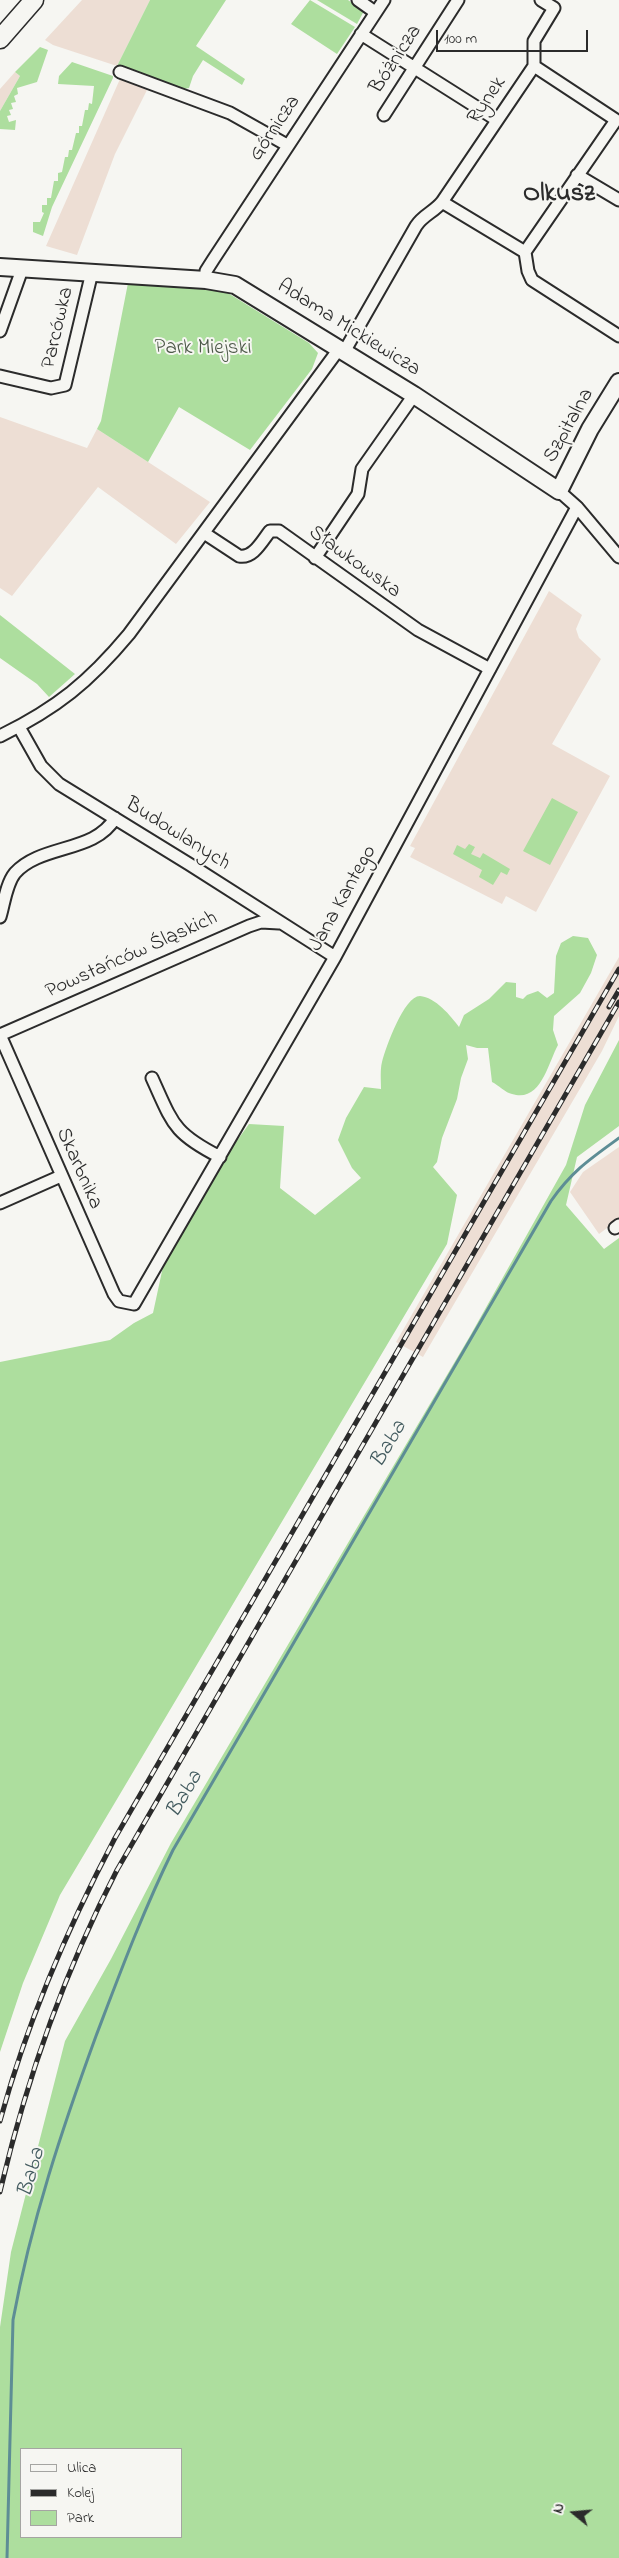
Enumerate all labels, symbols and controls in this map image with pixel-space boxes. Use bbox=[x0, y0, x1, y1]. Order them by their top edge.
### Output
scale bar bbox=[439, 20, 592, 52]
street label: Bóżnicza bbox=[365, 21, 429, 99]
text: 100 m bbox=[444, 28, 477, 50]
street label: Rynek bbox=[463, 72, 513, 130]
street label: Górnicza bbox=[245, 91, 307, 167]
district label: Olkusz bbox=[523, 180, 595, 212]
street label: Adama Mickiewicza bbox=[272, 275, 424, 383]
street label: Parcówka bbox=[37, 285, 81, 371]
park label: Park Miejski bbox=[155, 337, 251, 363]
street label: Szpitalna bbox=[539, 384, 601, 468]
street label: Sławkowska bbox=[303, 521, 405, 605]
street label: Budowlanych bbox=[120, 793, 234, 877]
street label: Jana Kantego bbox=[305, 842, 383, 956]
street label: Powstańców Śląskich bbox=[42, 907, 222, 1005]
street label: Skarbnika bbox=[49, 1124, 107, 1214]
water label: Baba bbox=[366, 1417, 414, 1473]
water label: Baba bbox=[162, 1767, 210, 1823]
water label: Baba bbox=[13, 2145, 53, 2201]
legend bbox=[20, 2448, 182, 2538]
text: Ulica bbox=[67, 2457, 96, 2479]
text: Kolej bbox=[67, 2482, 94, 2504]
north arrow bbox=[549, 2488, 599, 2538]
text: N bbox=[548, 2501, 571, 2516]
text: Park bbox=[67, 2507, 94, 2529]

